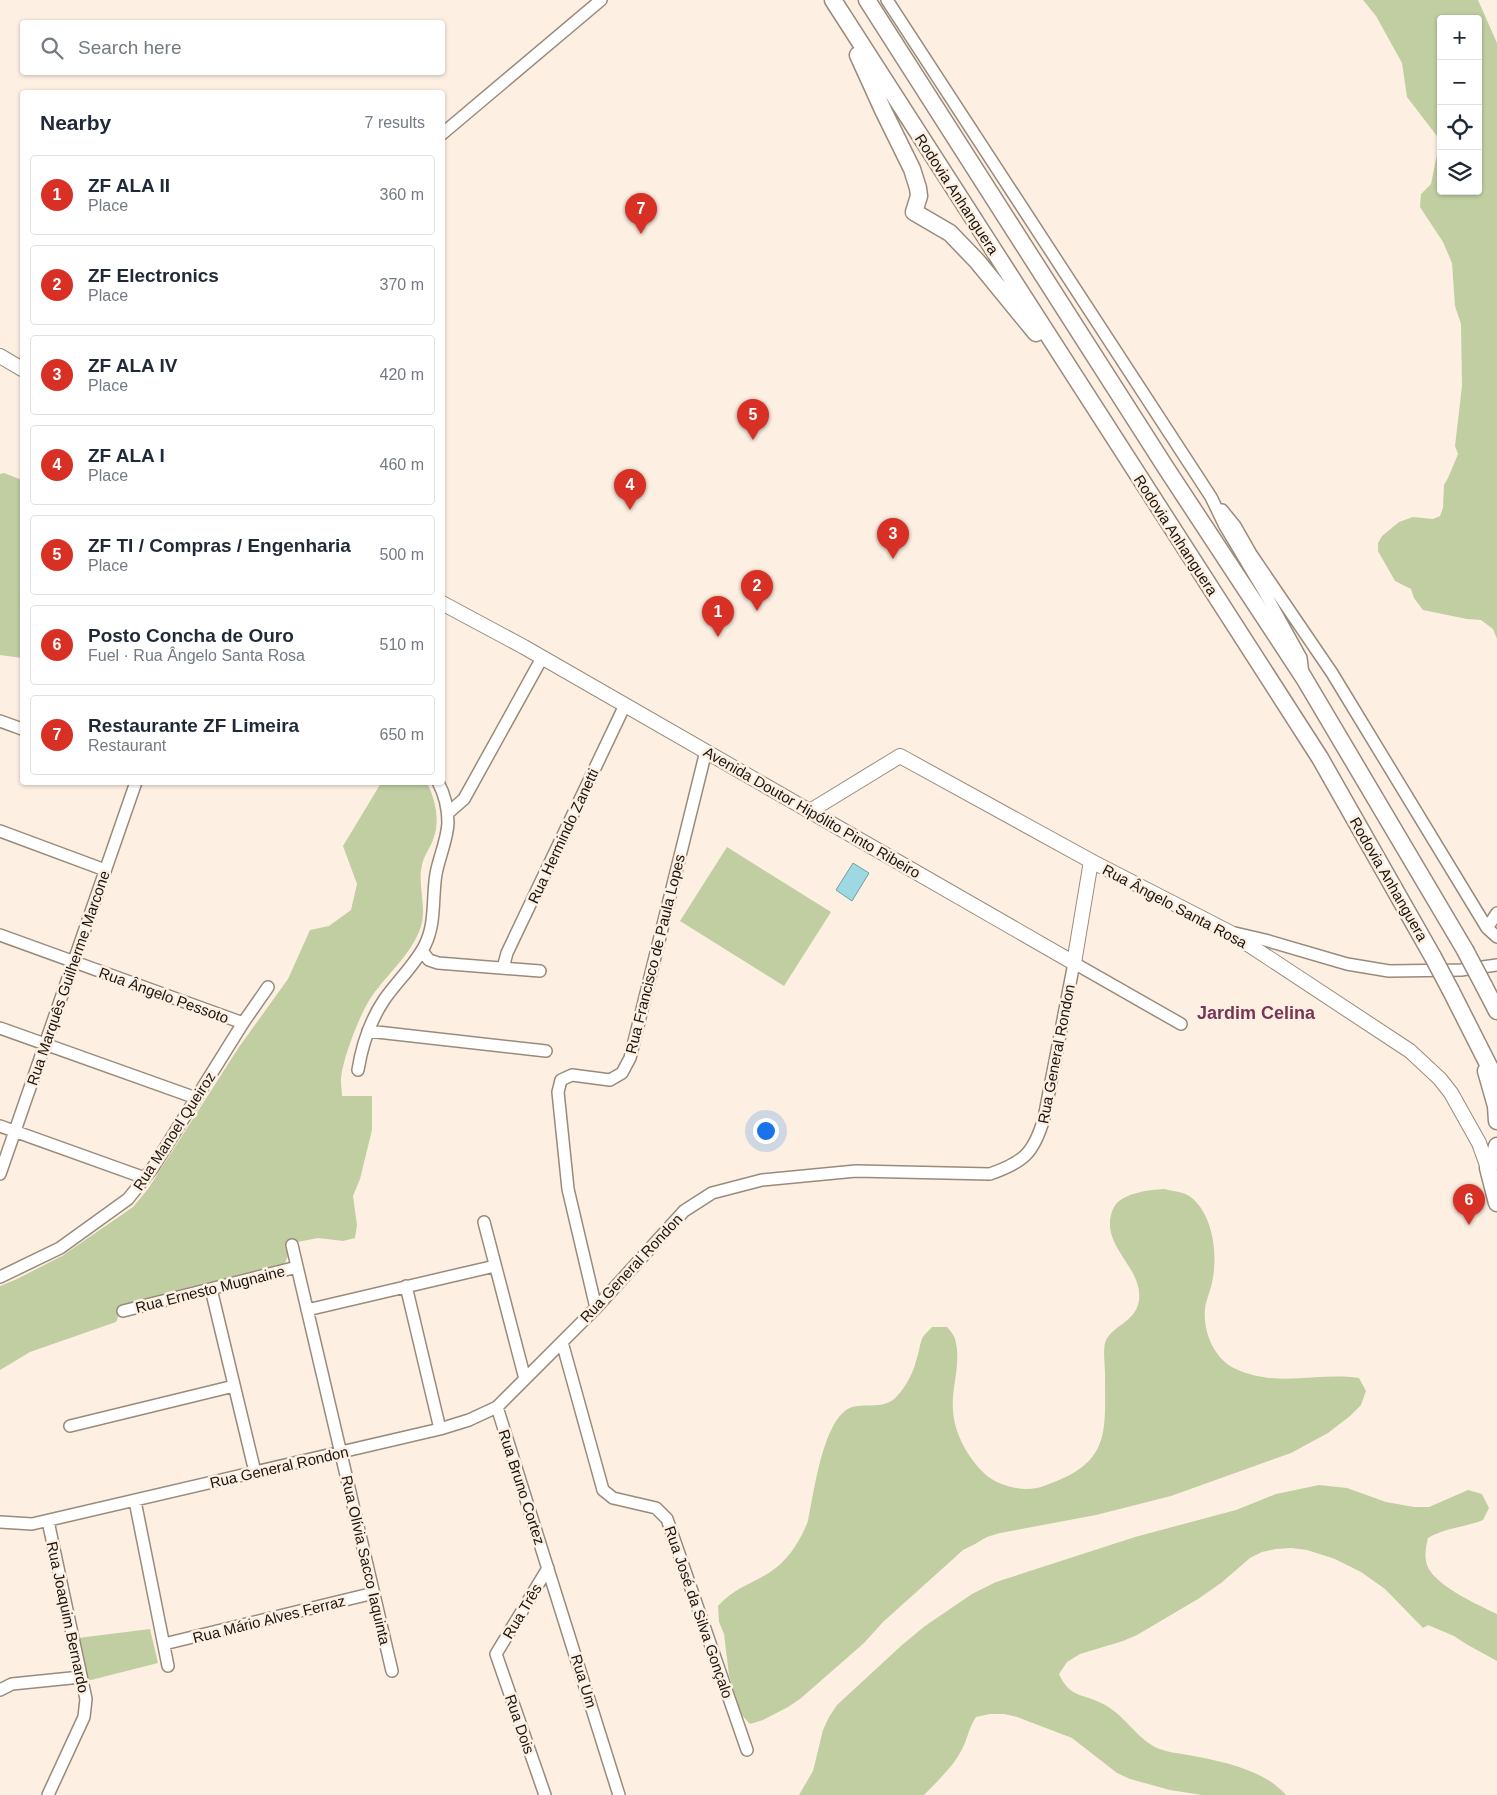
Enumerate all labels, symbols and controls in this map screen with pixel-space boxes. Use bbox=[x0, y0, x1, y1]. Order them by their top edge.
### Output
map controls bbox=[1437, 15, 1482, 195]
button: + bbox=[1437, 15, 1482, 60]
search box bbox=[20, 20, 445, 75]
icon: search bbox=[38, 34, 66, 62]
text: Search here bbox=[78, 37, 182, 58]
button: − bbox=[1437, 60, 1482, 105]
button: locate bbox=[1437, 105, 1482, 150]
text: Nearby bbox=[40, 111, 111, 134]
text: 7 results bbox=[365, 114, 425, 131]
street label: Rodovia Anhanguera bbox=[912, 131, 1003, 258]
button: layers bbox=[1437, 150, 1482, 195]
text: ZF ALA II bbox=[88, 175, 170, 196]
text: 1 bbox=[53, 186, 61, 203]
text: 360 m bbox=[380, 186, 424, 203]
pin: 7 bbox=[625, 193, 657, 234]
text: Place bbox=[88, 197, 128, 214]
text: ZF Electronics bbox=[88, 265, 219, 286]
text: 2 bbox=[53, 276, 61, 293]
text: 370 m bbox=[380, 276, 424, 293]
text: Place bbox=[88, 287, 128, 304]
text: ZF ALA IV bbox=[88, 355, 177, 376]
text: 3 bbox=[53, 366, 61, 383]
text: 420 m bbox=[380, 366, 424, 383]
text: Place bbox=[88, 377, 128, 394]
pin: 5 bbox=[737, 399, 769, 440]
text: ZF ALA I bbox=[88, 445, 165, 466]
text: 4 bbox=[53, 456, 61, 473]
text: 460 m bbox=[380, 456, 424, 473]
text: Place bbox=[88, 467, 128, 484]
pin: 4 bbox=[614, 469, 646, 510]
street label: Rodovia Anhanguera bbox=[1131, 472, 1222, 599]
pin: 3 bbox=[877, 518, 909, 559]
text: ZF TI / Compras / Engenharia bbox=[88, 535, 351, 556]
text: 5 bbox=[53, 546, 61, 563]
text: 500 m bbox=[380, 546, 424, 563]
text: Place bbox=[88, 557, 128, 574]
pin: 2 bbox=[741, 570, 773, 611]
pin: 1 bbox=[702, 596, 734, 637]
text: Posto Concha de Ouro bbox=[88, 625, 294, 646]
text: 6 bbox=[53, 636, 61, 653]
text: 510 m bbox=[380, 636, 424, 653]
text: Fuel · Rua Ângelo Santa Rosa bbox=[88, 647, 305, 664]
text: Restaurante ZF Limeira bbox=[88, 715, 299, 736]
text: 7 bbox=[53, 726, 61, 743]
text: 650 m bbox=[380, 726, 424, 743]
text: Restaurant bbox=[88, 737, 166, 754]
street label: Avenida Doutor Hipólito Pinto Ribeiro bbox=[701, 743, 923, 881]
street label: Rua Hermindo Zanetti bbox=[524, 766, 602, 906]
street label: Rodovia Anhanguera bbox=[1347, 814, 1432, 944]
street label: Rua Francisco de Paula Lopes bbox=[622, 852, 688, 1056]
street label: Rua Ângelo Santa Rosa bbox=[1100, 861, 1251, 952]
street label: Rua Marquês Guilherme Marcone bbox=[23, 868, 113, 1088]
street label: Rua Ângelo Pessoto bbox=[97, 964, 231, 1026]
street label: Rua General Rondon bbox=[1034, 983, 1078, 1125]
district label: Jardim Celina bbox=[1197, 1003, 1316, 1023]
street label: Rua Manoel Queiroz bbox=[129, 1069, 219, 1193]
your location bbox=[753, 1118, 779, 1144]
pin: 6 bbox=[1453, 1184, 1485, 1225]
street label: Rua General Rondon bbox=[576, 1210, 686, 1326]
street label: Rua Ernesto Mugnaine bbox=[134, 1262, 286, 1316]
street label: Rua Bruno Cortez bbox=[495, 1427, 549, 1547]
street label: Rua General Rondon bbox=[208, 1443, 350, 1491]
street label: Rua Olívia Sacco Iaquinta bbox=[338, 1474, 394, 1647]
street label: Rua José da Silva Gonçalo bbox=[662, 1524, 736, 1700]
street label: Rua Joaquim Bernardo bbox=[44, 1540, 92, 1694]
street label: Rua Três bbox=[499, 1581, 545, 1641]
street label: Rua Mário Alves Ferraz bbox=[191, 1592, 347, 1646]
street label: Rua Um bbox=[568, 1652, 600, 1710]
street label: Rua Dois bbox=[502, 1692, 538, 1756]

